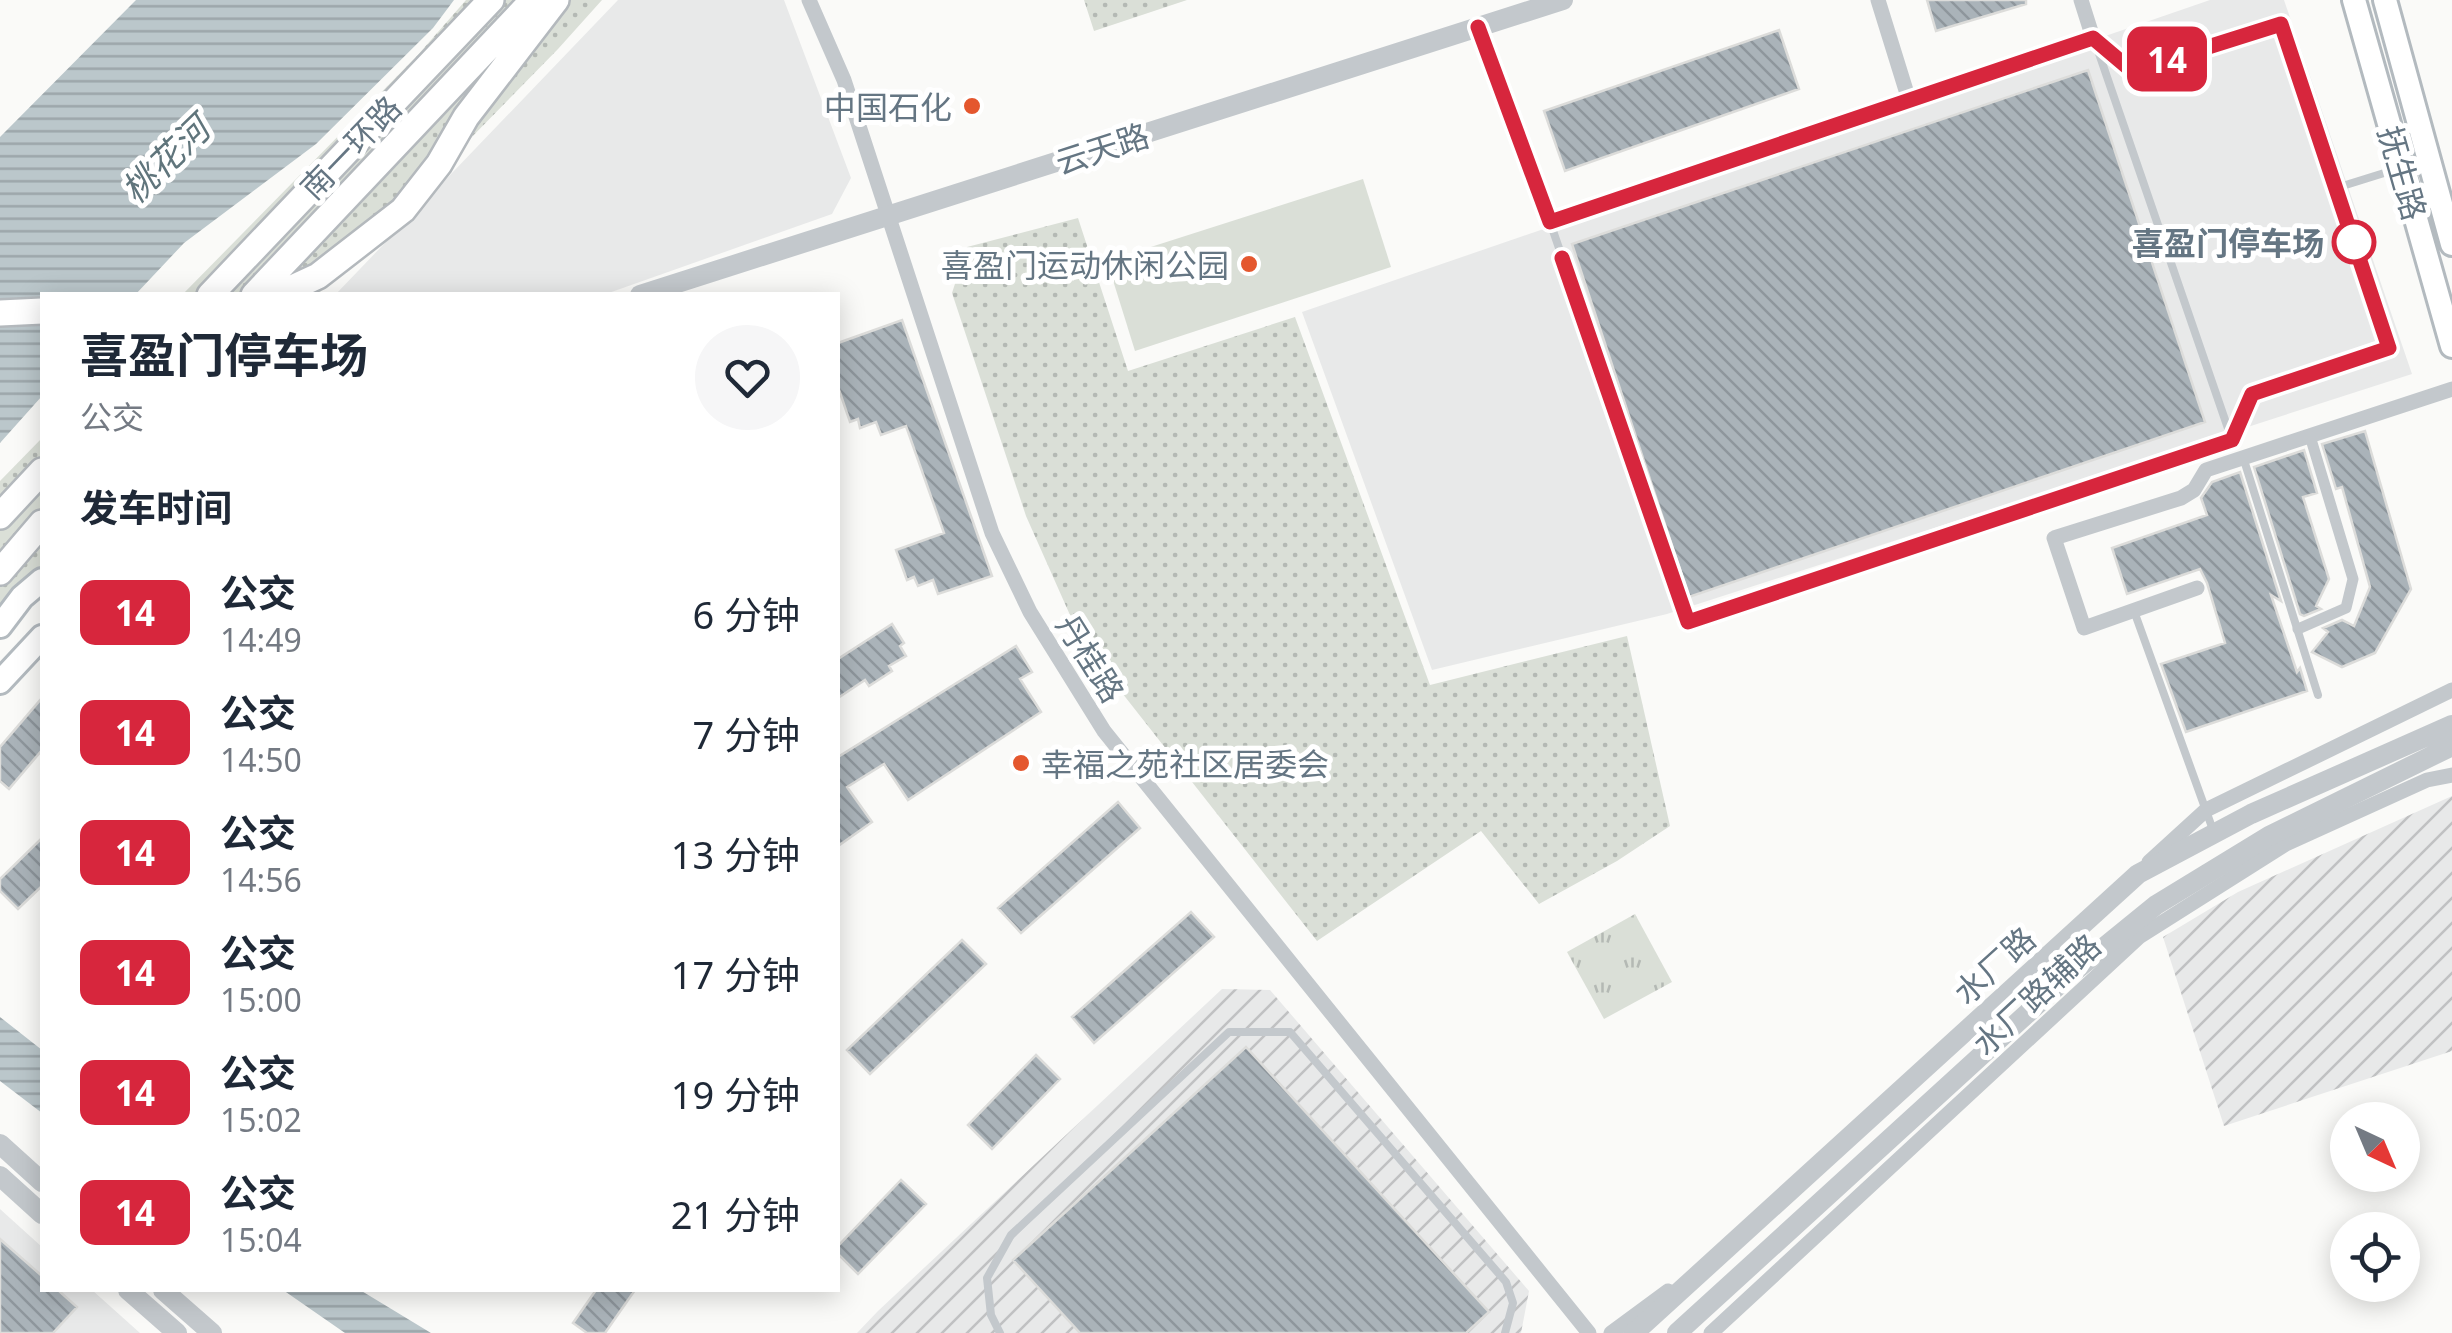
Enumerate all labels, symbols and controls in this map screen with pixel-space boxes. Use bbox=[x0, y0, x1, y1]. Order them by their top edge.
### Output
line badge: 14 bbox=[2122, 27, 2212, 92]
text: 14 bbox=[2147, 36, 2187, 83]
place label: 中国石化 bbox=[824, 85, 952, 128]
street label: 南一环路 bbox=[290, 86, 410, 208]
marker: 中国石化 bbox=[961, 95, 983, 117]
water label: 桃花河 bbox=[111, 101, 223, 212]
street label: 云天路 bbox=[1050, 113, 1154, 183]
street label: 抚生路 bbox=[2369, 121, 2437, 225]
place label: 喜盈门停车场 bbox=[2132, 221, 2324, 264]
marker: 喜盈门停车场 bbox=[2333, 221, 2375, 263]
place label: 喜盈门运动休闲公园 bbox=[941, 243, 1229, 286]
marker: 喜盈门运动休闲公园 bbox=[1238, 253, 1260, 275]
text: 喜盈门停车场 bbox=[80, 322, 368, 387]
button: heart bbox=[695, 325, 800, 430]
text: 公交 bbox=[80, 395, 144, 438]
text: 发车时间 bbox=[80, 481, 232, 533]
text: 公交 bbox=[220, 566, 296, 618]
text: 6 分钟 bbox=[692, 588, 800, 640]
text: 14 bbox=[115, 589, 155, 636]
street label: 丹桂路 bbox=[1047, 606, 1135, 710]
text: 14:49 bbox=[220, 618, 302, 661]
text: 公交 bbox=[220, 686, 296, 738]
text: 7 分钟 bbox=[692, 708, 800, 760]
text: 14 bbox=[115, 709, 155, 756]
text: 14:50 bbox=[220, 738, 302, 781]
place label: 幸福之苑社区居委会 bbox=[1041, 742, 1329, 785]
marker: 幸福之苑社区居委会 bbox=[1010, 752, 1032, 774]
text: 公交 bbox=[220, 806, 296, 858]
text: 13 分钟 bbox=[671, 828, 800, 880]
text: 14 bbox=[115, 829, 155, 876]
text: 14:56 bbox=[220, 858, 302, 901]
street label: 水厂路 bbox=[1944, 917, 2044, 1013]
street label: 水厂路辅路 bbox=[1963, 924, 2109, 1064]
text: 公交 bbox=[220, 926, 296, 978]
text: 17 分钟 bbox=[671, 948, 800, 1000]
text: 14 bbox=[115, 949, 155, 996]
text: 15:00 bbox=[220, 978, 302, 1021]
text: 公交 bbox=[220, 1046, 296, 1098]
text: 19 分钟 bbox=[671, 1068, 800, 1120]
text: 14 bbox=[115, 1069, 155, 1116]
text: 15:02 bbox=[220, 1098, 302, 1141]
north arrow bbox=[2330, 1102, 2420, 1192]
map controls bbox=[2330, 1102, 2420, 1302]
text: 公交 bbox=[220, 1166, 296, 1218]
text: 21 分钟 bbox=[671, 1188, 800, 1240]
text: 14 bbox=[115, 1189, 155, 1236]
button: locate bbox=[2330, 1212, 2420, 1302]
text: 15:04 bbox=[220, 1218, 302, 1261]

